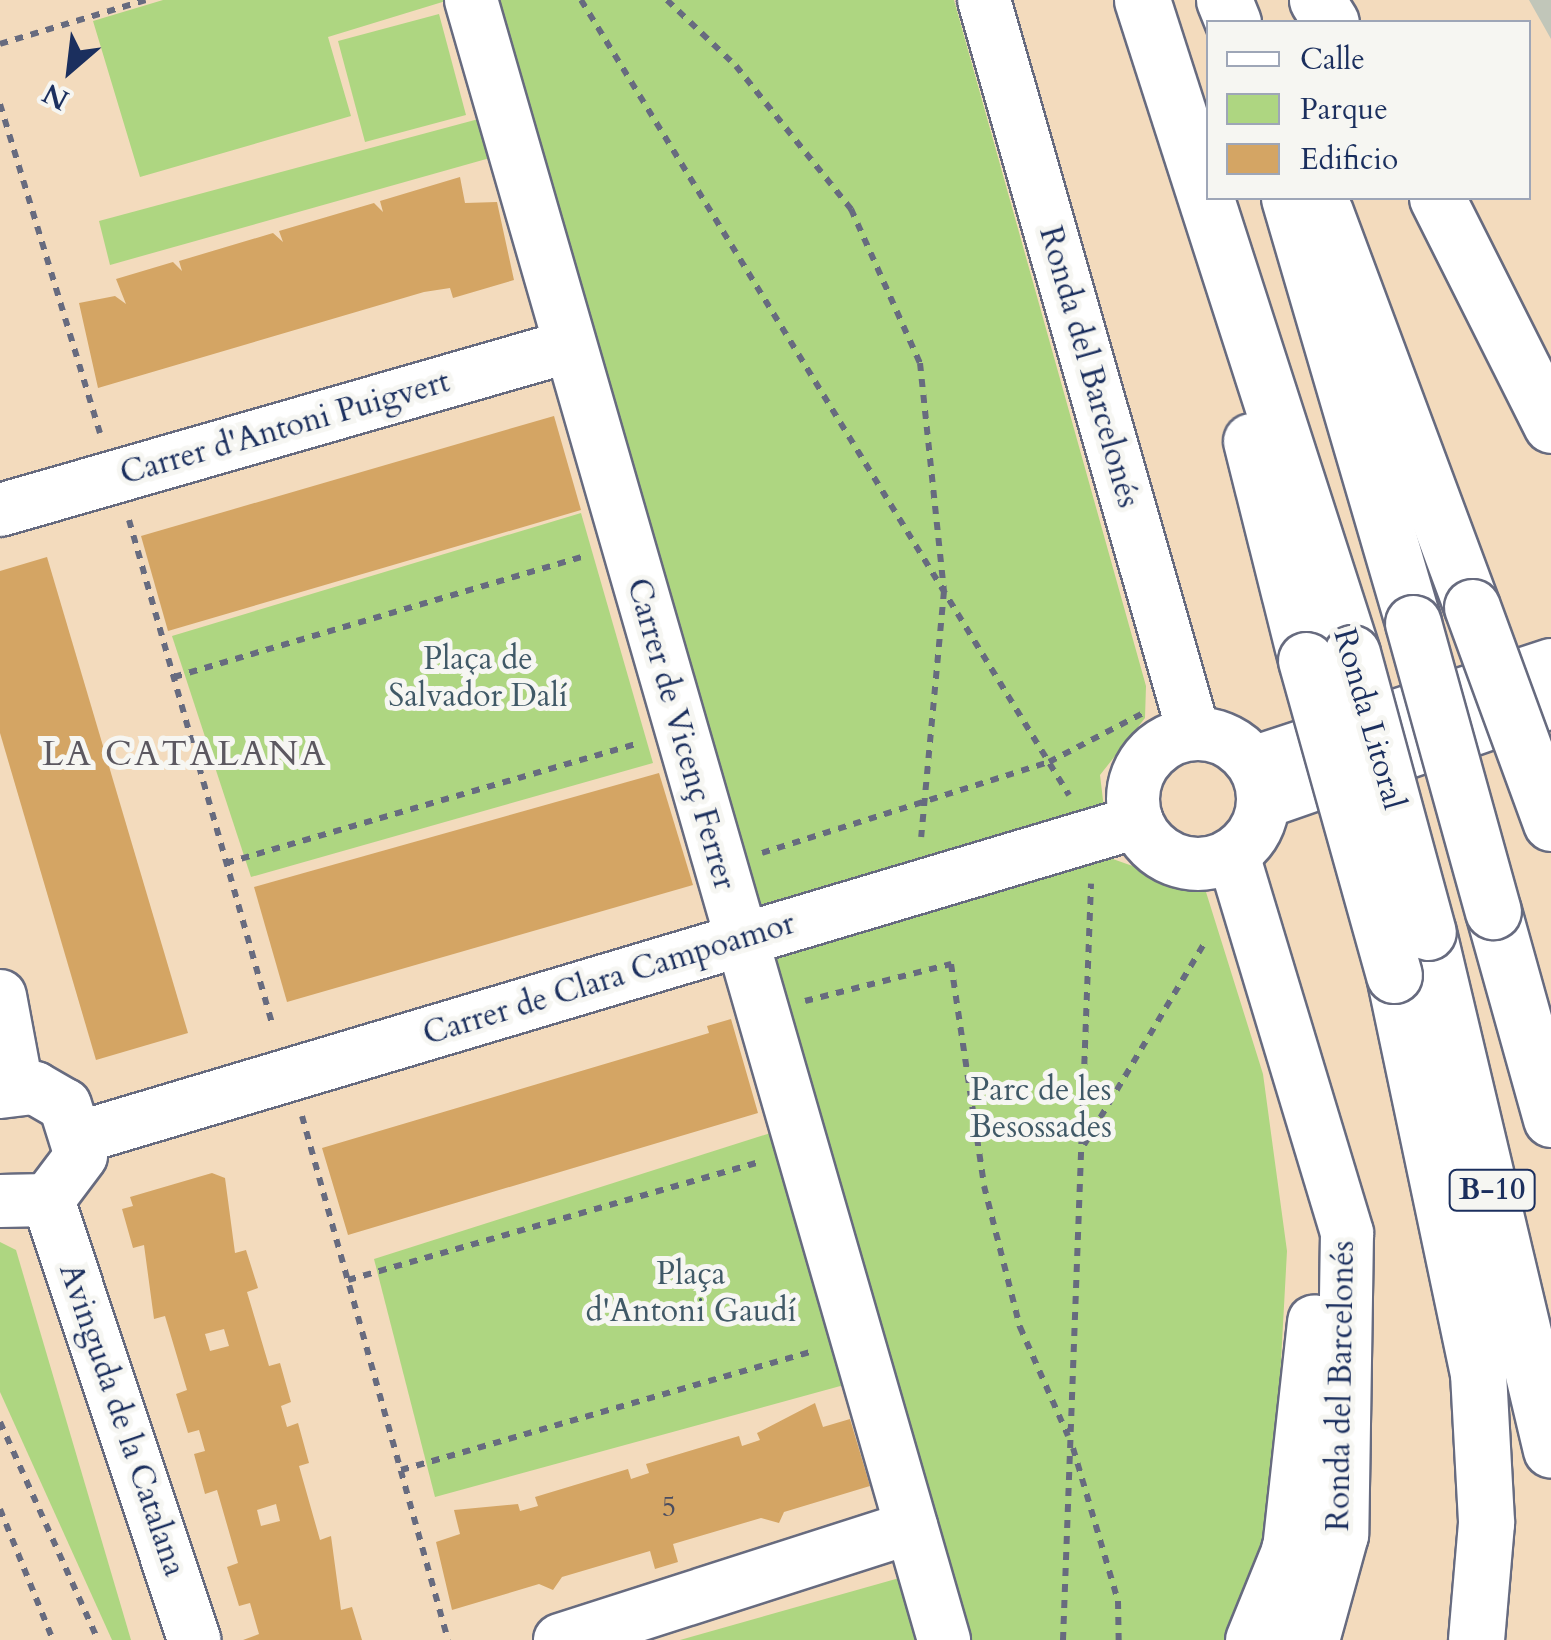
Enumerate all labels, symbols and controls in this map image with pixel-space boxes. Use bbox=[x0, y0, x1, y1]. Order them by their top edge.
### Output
north arrow bbox=[20, 20, 120, 120]
legend bbox=[1206, 20, 1531, 200]
text: Calle bbox=[1300, 39, 1365, 80]
text: N bbox=[36, 74, 76, 119]
text: Parque bbox=[1300, 89, 1388, 130]
text: Edificio bbox=[1300, 139, 1398, 180]
street label: Ronda del Barcelonés bbox=[1030, 222, 1148, 512]
street label: Carrer d'Antoni Puigvert bbox=[116, 363, 454, 493]
street label: Carrer de Vicenç Ferrer bbox=[618, 574, 744, 894]
street label: Ronda Litoral bbox=[1325, 624, 1413, 814]
park label: Plaça de Salvador Dalí bbox=[388, 641, 568, 716]
district label: LA CATALANA bbox=[42, 733, 328, 775]
street label: Carrer de Clara Campoamor bbox=[418, 904, 800, 1054]
park label: Parc de les Besossades bbox=[970, 1072, 1112, 1147]
road number: B-10 bbox=[1447, 1165, 1537, 1215]
street label: Ronda del Barcelonés bbox=[1319, 1240, 1363, 1532]
park label: Plaça d'Antoni Gaudí bbox=[585, 1256, 797, 1331]
street label: Avinguda de la Catalana bbox=[50, 1259, 194, 1581]
house number: 5 bbox=[662, 1490, 676, 1524]

